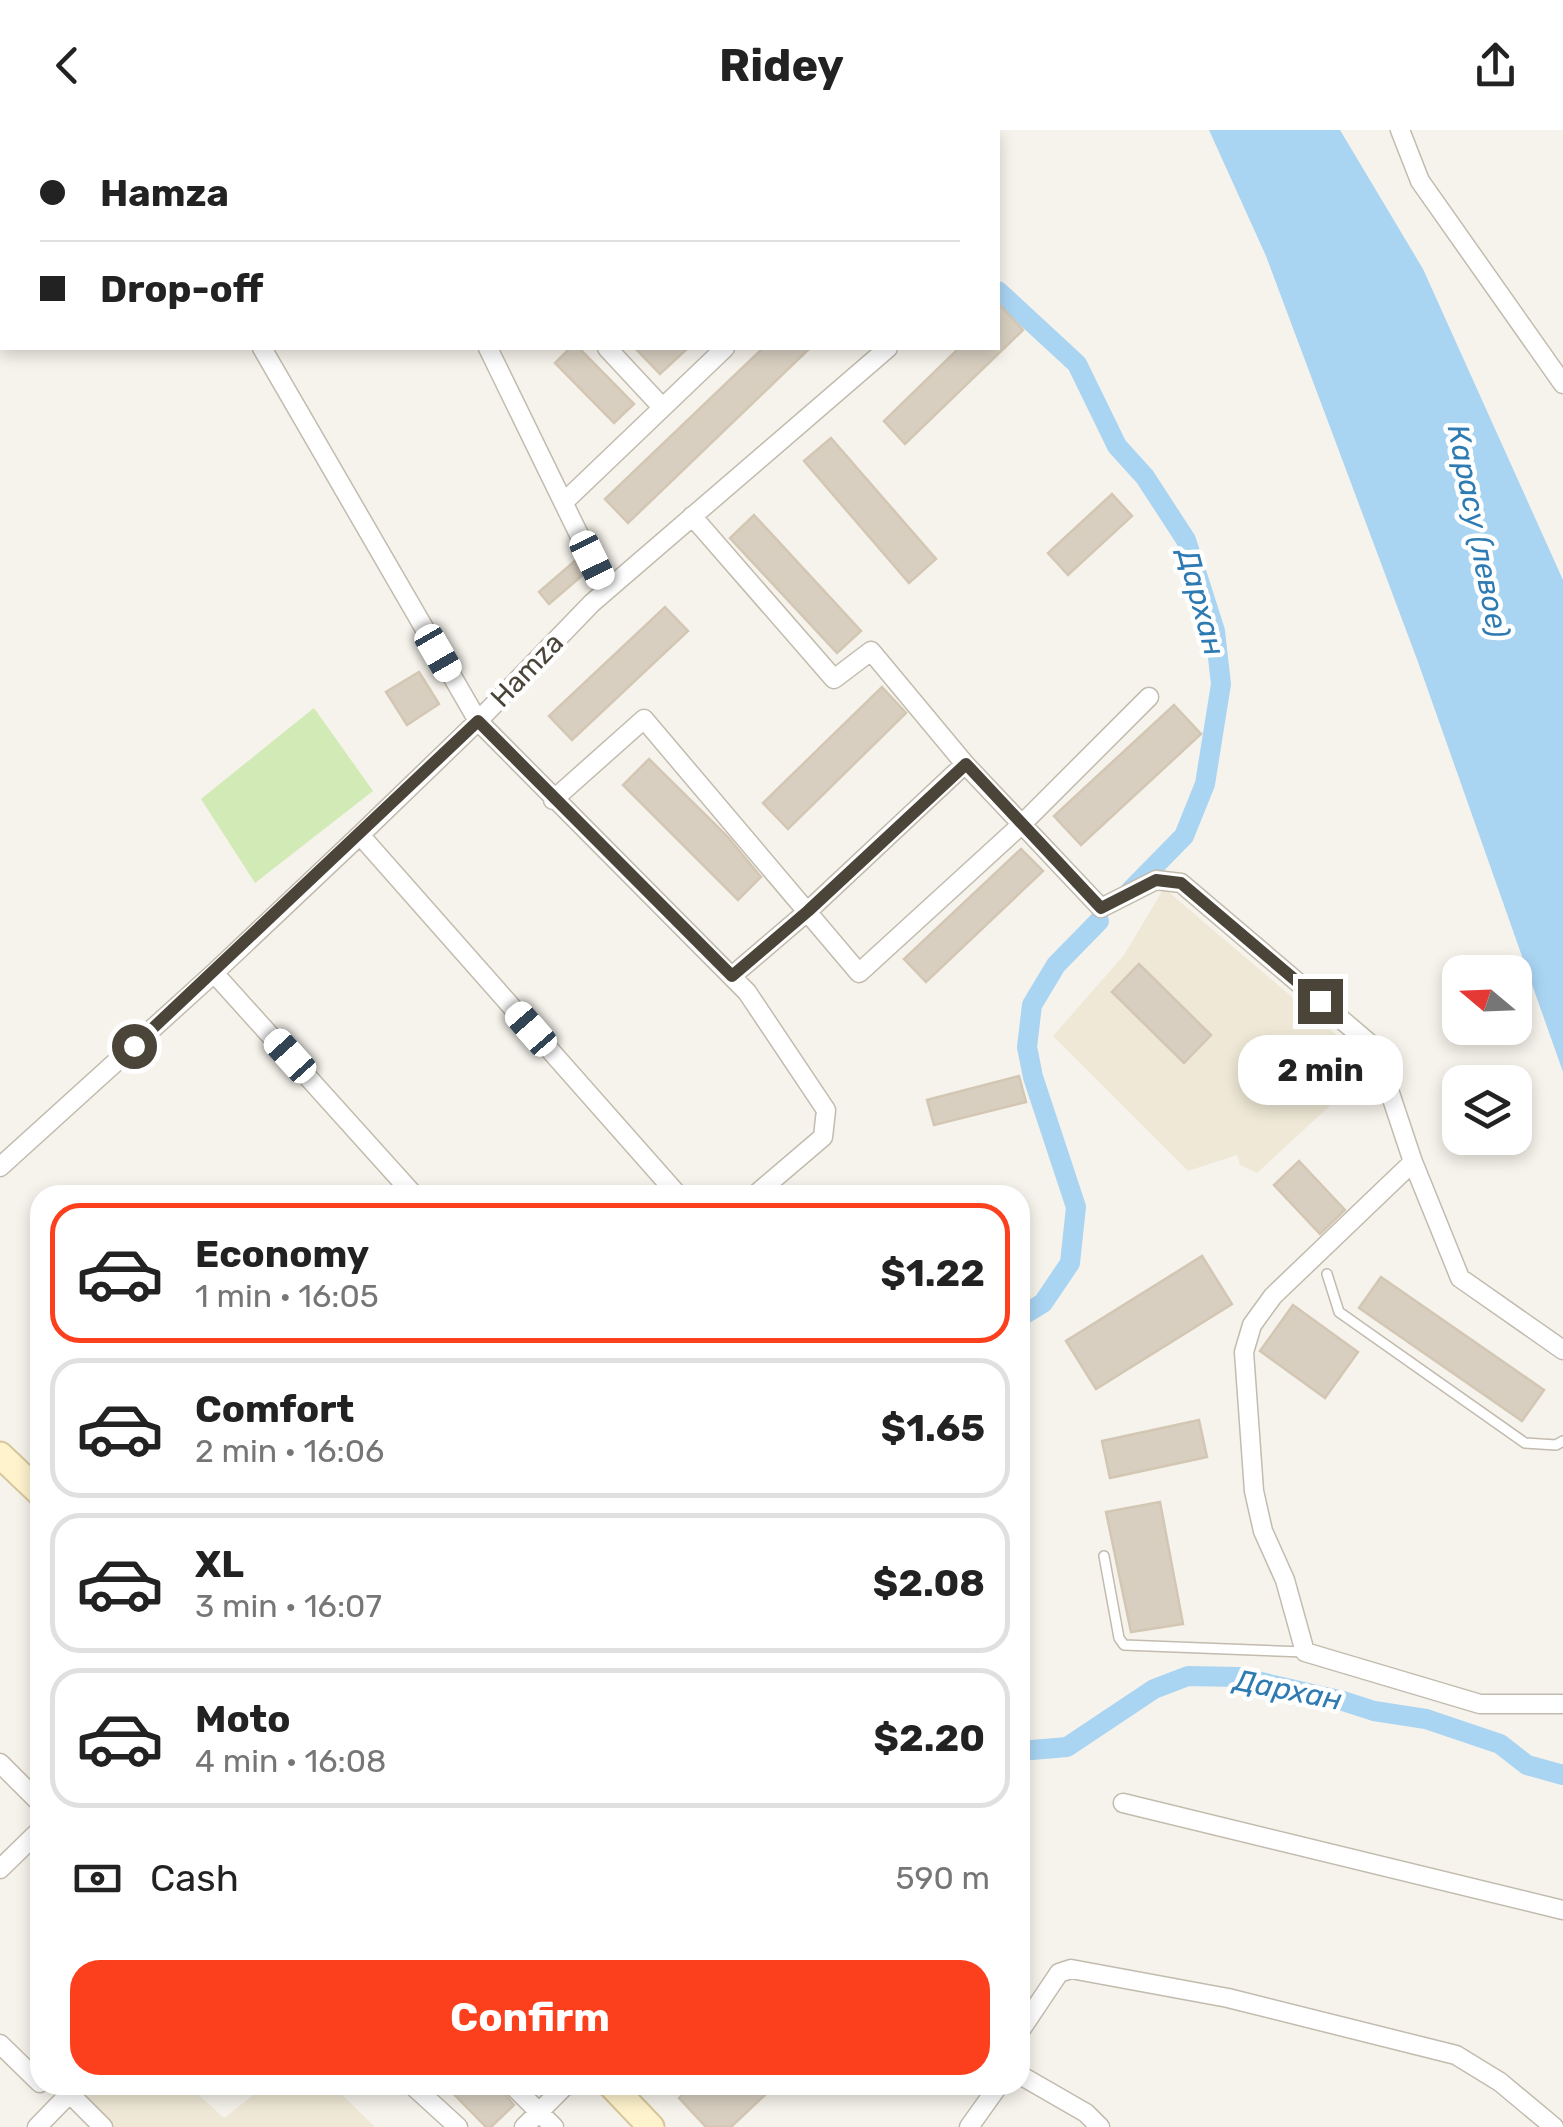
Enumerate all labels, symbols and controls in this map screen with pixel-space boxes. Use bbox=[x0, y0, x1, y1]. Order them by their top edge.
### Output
icon: back bbox=[40, 38, 95, 93]
icon: share bbox=[1468, 38, 1523, 93]
text: Ridey bbox=[719, 39, 844, 92]
text: Hamza bbox=[100, 170, 229, 216]
text: Drop-off bbox=[100, 266, 263, 312]
water label: Карасу (левое) bbox=[1440, 421, 1516, 641]
car bbox=[565, 526, 619, 594]
water label: Дархан bbox=[1169, 543, 1232, 659]
car bbox=[410, 620, 466, 686]
street label: Hamza bbox=[484, 626, 570, 714]
north arrow bbox=[1442, 955, 1532, 1045]
map controls bbox=[1442, 955, 1532, 1155]
route end bbox=[1298, 979, 1343, 1024]
car bbox=[500, 997, 562, 1061]
route start bbox=[112, 1024, 157, 1069]
car bbox=[259, 1024, 321, 1088]
callout: 2 min bbox=[1238, 1036, 1402, 1106]
text: 2 min bbox=[1277, 1051, 1364, 1089]
button: layers bbox=[1442, 1065, 1532, 1155]
icon: car bbox=[75, 1228, 165, 1318]
text: Economy bbox=[195, 1231, 369, 1277]
text: $1.22 bbox=[881, 1250, 985, 1296]
text: 1 min · 16:05 bbox=[195, 1277, 379, 1315]
icon: car bbox=[75, 1383, 165, 1473]
text: Comfort bbox=[195, 1386, 354, 1432]
text: $1.65 bbox=[881, 1405, 985, 1451]
text: 2 min · 16:06 bbox=[195, 1432, 384, 1470]
icon: car bbox=[75, 1538, 165, 1628]
text: XL bbox=[195, 1541, 244, 1587]
text: $2.08 bbox=[873, 1560, 985, 1606]
text: 3 min · 16:07 bbox=[195, 1587, 382, 1625]
water label: Дархан bbox=[1229, 1662, 1345, 1718]
icon: car bbox=[75, 1693, 165, 1783]
text: Moto bbox=[195, 1696, 291, 1742]
text: $2.20 bbox=[874, 1715, 985, 1761]
text: 4 min · 16:08 bbox=[195, 1742, 386, 1780]
icon: cash bbox=[70, 1851, 125, 1906]
text: Cash bbox=[150, 1855, 239, 1901]
text: 590 m bbox=[895, 1859, 990, 1897]
button: Confirm bbox=[70, 1960, 990, 2075]

